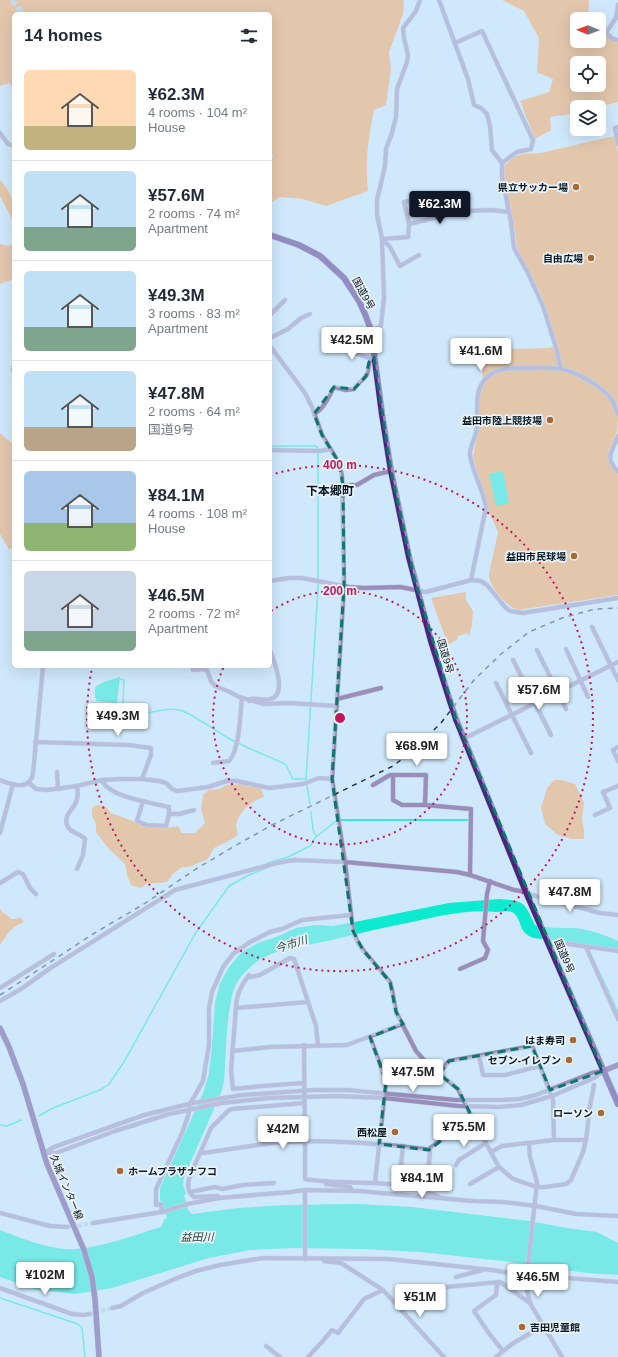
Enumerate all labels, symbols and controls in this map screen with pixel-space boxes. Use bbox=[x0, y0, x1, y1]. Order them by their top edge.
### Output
north arrow bbox=[570, 12, 606, 48]
map controls bbox=[570, 12, 606, 136]
icon: filters bbox=[238, 25, 260, 47]
text: 14 homes bbox=[24, 26, 102, 45]
button: locate bbox=[570, 56, 606, 92]
text: ¥62.3M bbox=[148, 85, 205, 104]
icon: home bbox=[56, 86, 104, 134]
button: layers bbox=[570, 100, 606, 136]
text: 4 rooms · 104 m² bbox=[148, 105, 247, 120]
text: House bbox=[148, 120, 186, 135]
place label: 県立サッカー場 bbox=[498, 182, 568, 193]
marker: 県立サッカー場 bbox=[571, 182, 581, 192]
text: ¥57.6M bbox=[148, 186, 205, 205]
icon: home bbox=[56, 187, 104, 235]
pin: ¥62.3M bbox=[407, 191, 473, 225]
text: ¥62.3M bbox=[418, 196, 462, 211]
text: 2 rooms · 74 m² bbox=[148, 206, 240, 221]
text: Apartment bbox=[148, 221, 208, 236]
place label: 自由広場 bbox=[543, 253, 583, 264]
marker: 自由広場 bbox=[586, 253, 596, 263]
street label: 国道9号 bbox=[350, 275, 377, 311]
text: ¥49.3M bbox=[148, 286, 205, 305]
icon: home bbox=[56, 287, 104, 335]
text: 3 rooms · 83 m² bbox=[148, 306, 240, 321]
text: Apartment bbox=[148, 321, 208, 336]
pin: ¥42.5M bbox=[319, 327, 385, 361]
text: ¥42.5M bbox=[330, 332, 374, 347]
pin: ¥41.6M bbox=[448, 338, 514, 372]
text: ¥41.6M bbox=[459, 343, 503, 358]
text: ¥47.8M bbox=[148, 384, 205, 403]
icon: home bbox=[56, 387, 104, 435]
text: 2 rooms · 64 m² bbox=[148, 404, 240, 419]
place label: 益田市陸上競技場 bbox=[462, 415, 542, 426]
marker: 益田市陸上競技場 bbox=[545, 415, 555, 425]
text: 国道9号 bbox=[148, 422, 194, 437]
text: 400 m bbox=[323, 458, 357, 472]
district label: 下本郷町 bbox=[306, 484, 354, 498]
text: ¥84.1M bbox=[148, 486, 205, 505]
icon: home bbox=[56, 487, 104, 535]
text: 4 rooms · 108 m² bbox=[148, 506, 247, 521]
text: House bbox=[148, 521, 186, 536]
place label: 益田市民球場 bbox=[506, 551, 566, 562]
marker: 益田市民球場 bbox=[569, 551, 579, 561]
text: 200 m bbox=[323, 584, 357, 598]
text: ¥46.5M bbox=[148, 586, 205, 605]
icon: home bbox=[56, 587, 104, 635]
text: 2 rooms · 72 m² bbox=[148, 606, 240, 621]
text: Apartment bbox=[148, 621, 208, 636]
street label: 国道9号 bbox=[435, 638, 456, 675]
pin: ¥57.6M bbox=[506, 677, 572, 711]
text: ¥57.6M bbox=[517, 682, 561, 697]
pin: ¥49.3M bbox=[85, 703, 151, 737]
text: ¥49.3M bbox=[96, 708, 140, 723]
centre of rings bbox=[333, 711, 347, 725]
pin: ¥68.9M bbox=[384, 733, 450, 767]
text: ¥68.9M bbox=[395, 738, 439, 753]
pin: ¥47.8M bbox=[537, 879, 603, 913]
text: ¥47.8M bbox=[548, 884, 592, 899]
water label: 今市川 bbox=[273, 933, 309, 955]
street label: 国道9号 bbox=[553, 938, 577, 975]
place label: はま寿司 bbox=[525, 1035, 565, 1046]
marker: はま寿司 bbox=[568, 1035, 578, 1045]
place label: セブン-イレブン bbox=[488, 1055, 561, 1066]
marker: セブン-イレブン bbox=[564, 1055, 574, 1065]
pin: ¥47.5M bbox=[380, 1059, 446, 1093]
text: ¥47.5M bbox=[391, 1064, 435, 1079]
place label: ローソン bbox=[553, 1108, 593, 1119]
marker: ローソン bbox=[596, 1108, 606, 1118]
pin: ¥75.5M bbox=[431, 1114, 497, 1148]
pin: ¥42M bbox=[259, 1116, 307, 1150]
text: ¥75.5M bbox=[442, 1119, 486, 1134]
text: ¥42M bbox=[267, 1121, 299, 1136]
place label: 西松屋 bbox=[357, 1127, 387, 1138]
marker: 西松屋 bbox=[390, 1127, 400, 1137]
street label: 久城インター線 bbox=[48, 1153, 85, 1222]
pin: ¥84.1M bbox=[389, 1165, 455, 1199]
marker: ホームプラザナフコ bbox=[115, 1166, 125, 1176]
place label: ホームプラザナフコ bbox=[128, 1166, 217, 1177]
text: ¥84.1M bbox=[400, 1170, 444, 1185]
water label: 益田川 bbox=[181, 1231, 214, 1243]
pin: ¥102M bbox=[17, 1262, 73, 1296]
pin: ¥46.5M bbox=[505, 1264, 571, 1298]
text: ¥102M bbox=[25, 1267, 65, 1282]
text: ¥46.5M bbox=[516, 1269, 560, 1284]
pin: ¥51M bbox=[396, 1284, 444, 1318]
text: ¥51M bbox=[404, 1289, 436, 1304]
marker: 吉田児童館 bbox=[517, 1322, 527, 1332]
place label: 吉田児童館 bbox=[530, 1322, 580, 1333]

